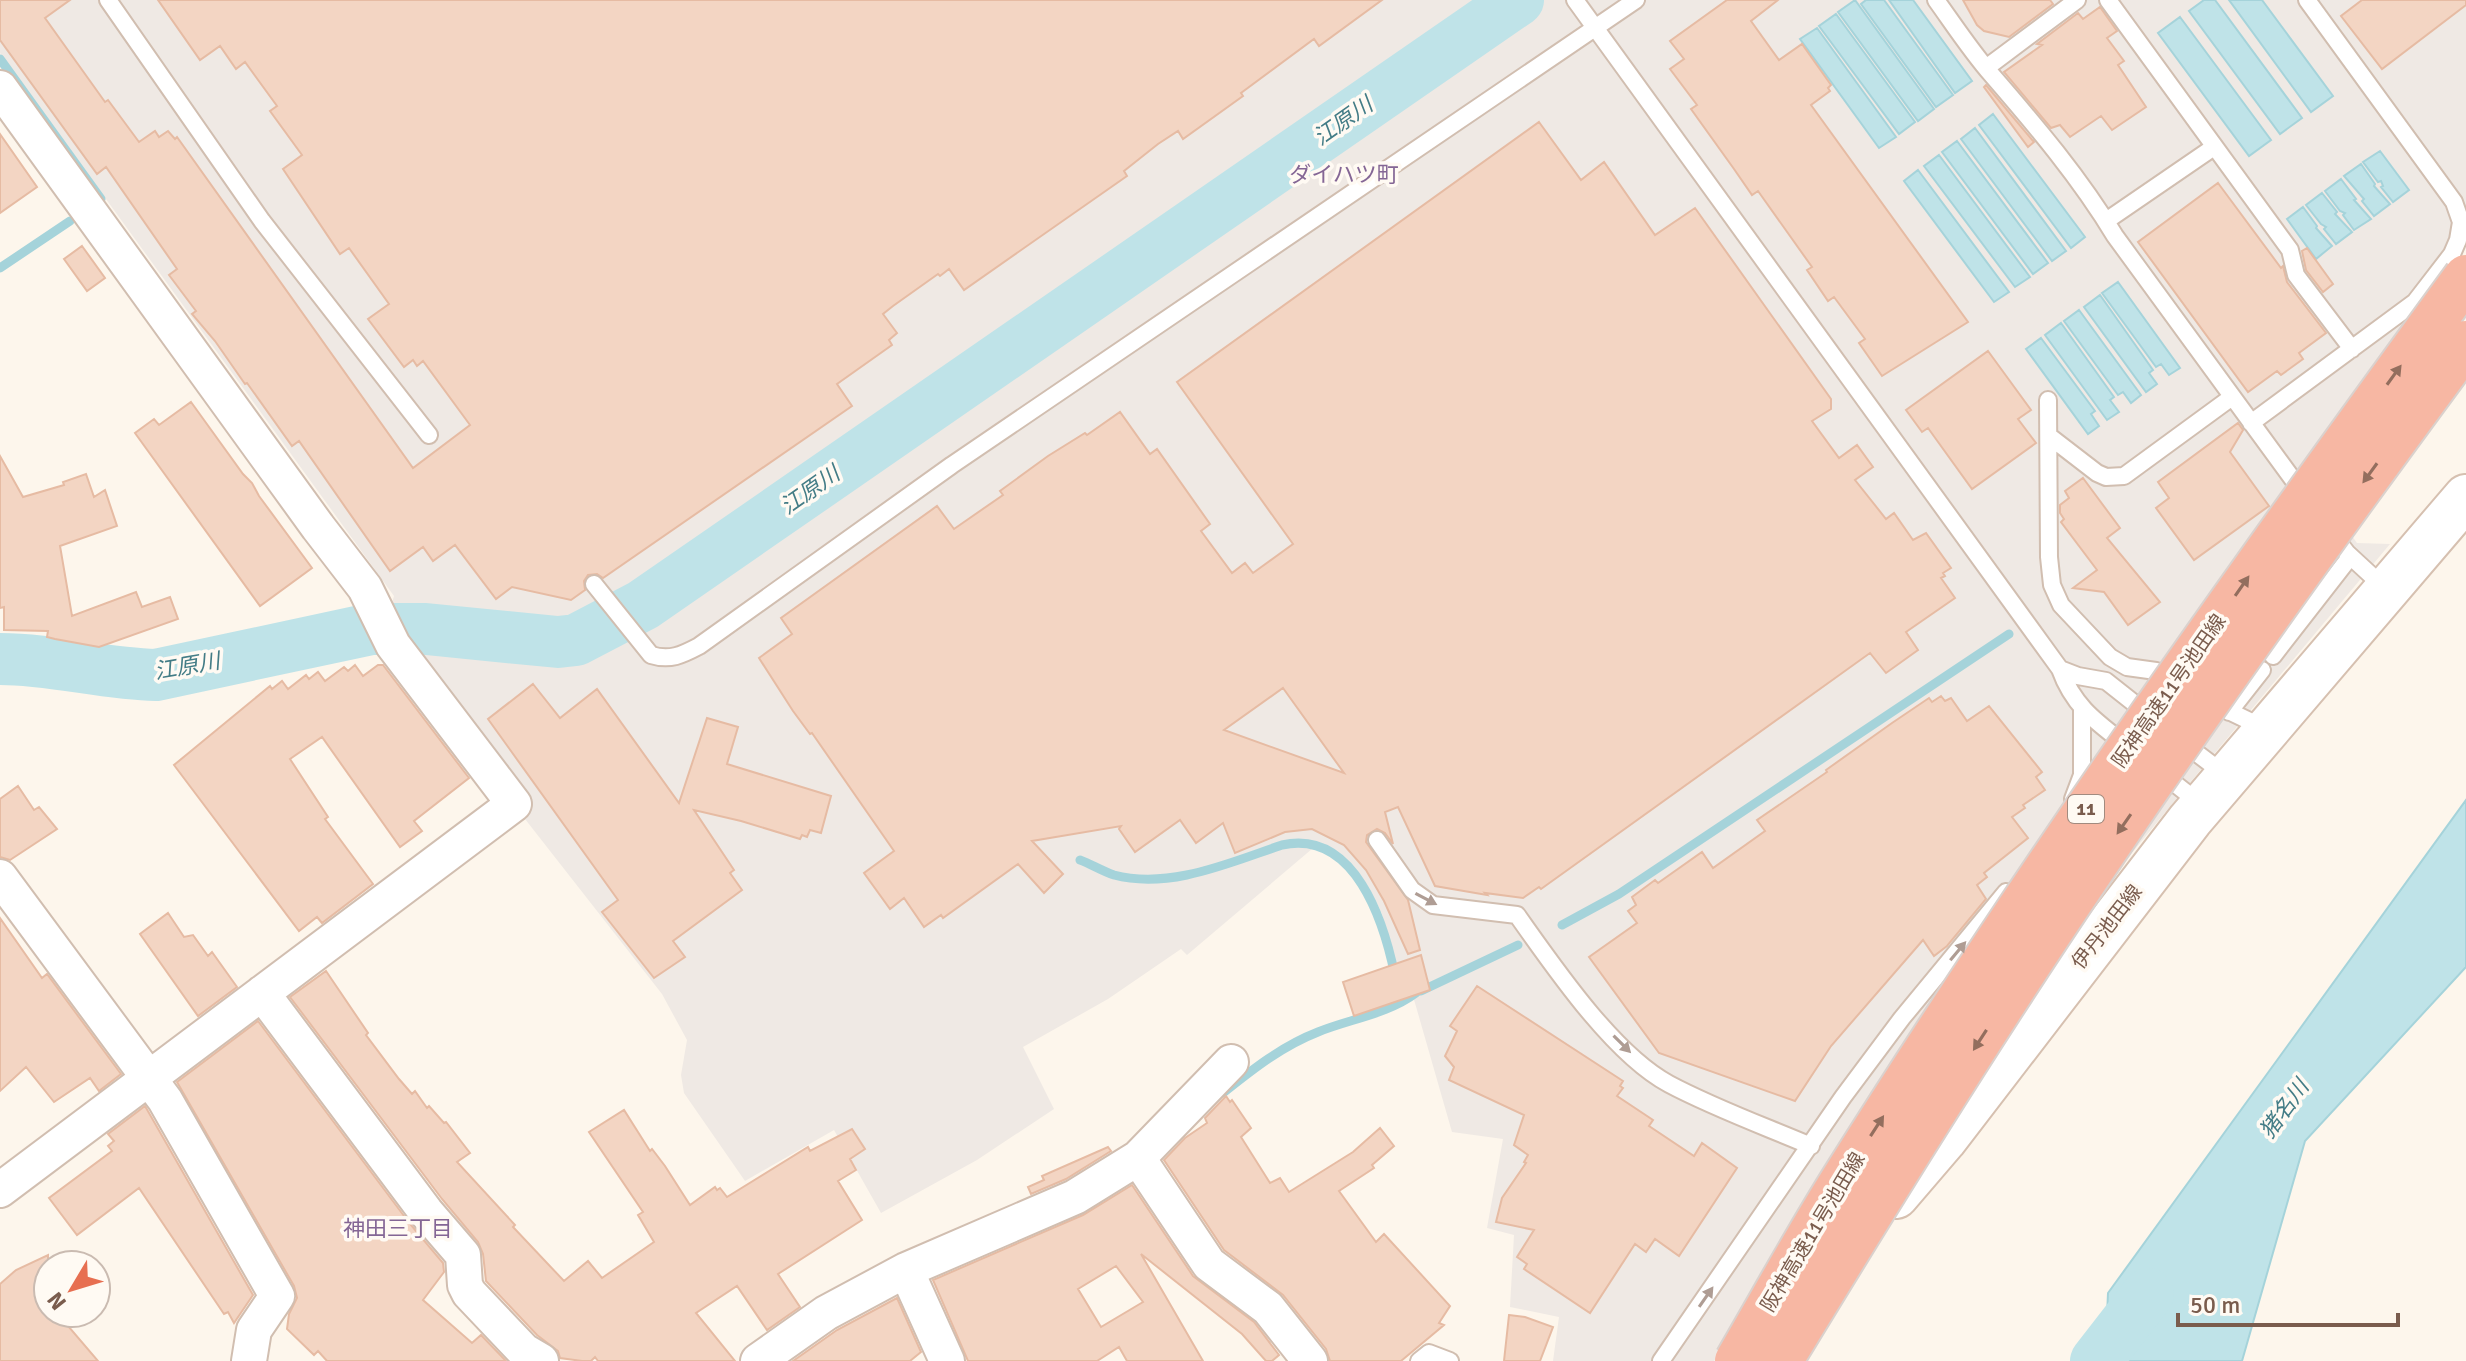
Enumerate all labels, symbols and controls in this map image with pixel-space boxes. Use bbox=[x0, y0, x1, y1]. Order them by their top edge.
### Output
water label: 江原川 bbox=[1308, 90, 1379, 151]
district label: ダイハツ町 bbox=[1289, 161, 1399, 188]
one-way arrow bbox=[2386, 365, 2402, 385]
water label: 江原川 bbox=[775, 459, 846, 520]
one-way arrow bbox=[2363, 463, 2378, 484]
one-way arrow bbox=[2234, 575, 2249, 596]
street label: 阪神高速11号池田線 bbox=[2107, 609, 2231, 773]
water label: 江原川 bbox=[152, 647, 224, 685]
road number: 11 bbox=[2068, 795, 2104, 823]
one-way arrow bbox=[2117, 813, 2132, 834]
street label: 伊丹池田線 bbox=[2066, 880, 2148, 974]
one-way arrow bbox=[1415, 891, 1437, 905]
one-way arrow bbox=[1949, 941, 1966, 961]
one-way arrow bbox=[1973, 1030, 1988, 1051]
one-way arrow bbox=[1612, 1034, 1631, 1053]
water label: 猪名川 bbox=[2254, 1073, 2315, 1144]
one-way arrow bbox=[1870, 1115, 1884, 1137]
street label: 阪神高速11号池田線 bbox=[1756, 1148, 1870, 1316]
district label: 神田三丁目 bbox=[343, 1215, 453, 1242]
north arrow bbox=[32, 1249, 112, 1329]
scale bar bbox=[2178, 1277, 2398, 1327]
text: N bbox=[41, 1287, 72, 1315]
one-way arrow bbox=[1698, 1287, 1713, 1308]
text: 50 m bbox=[2190, 1290, 2240, 1320]

